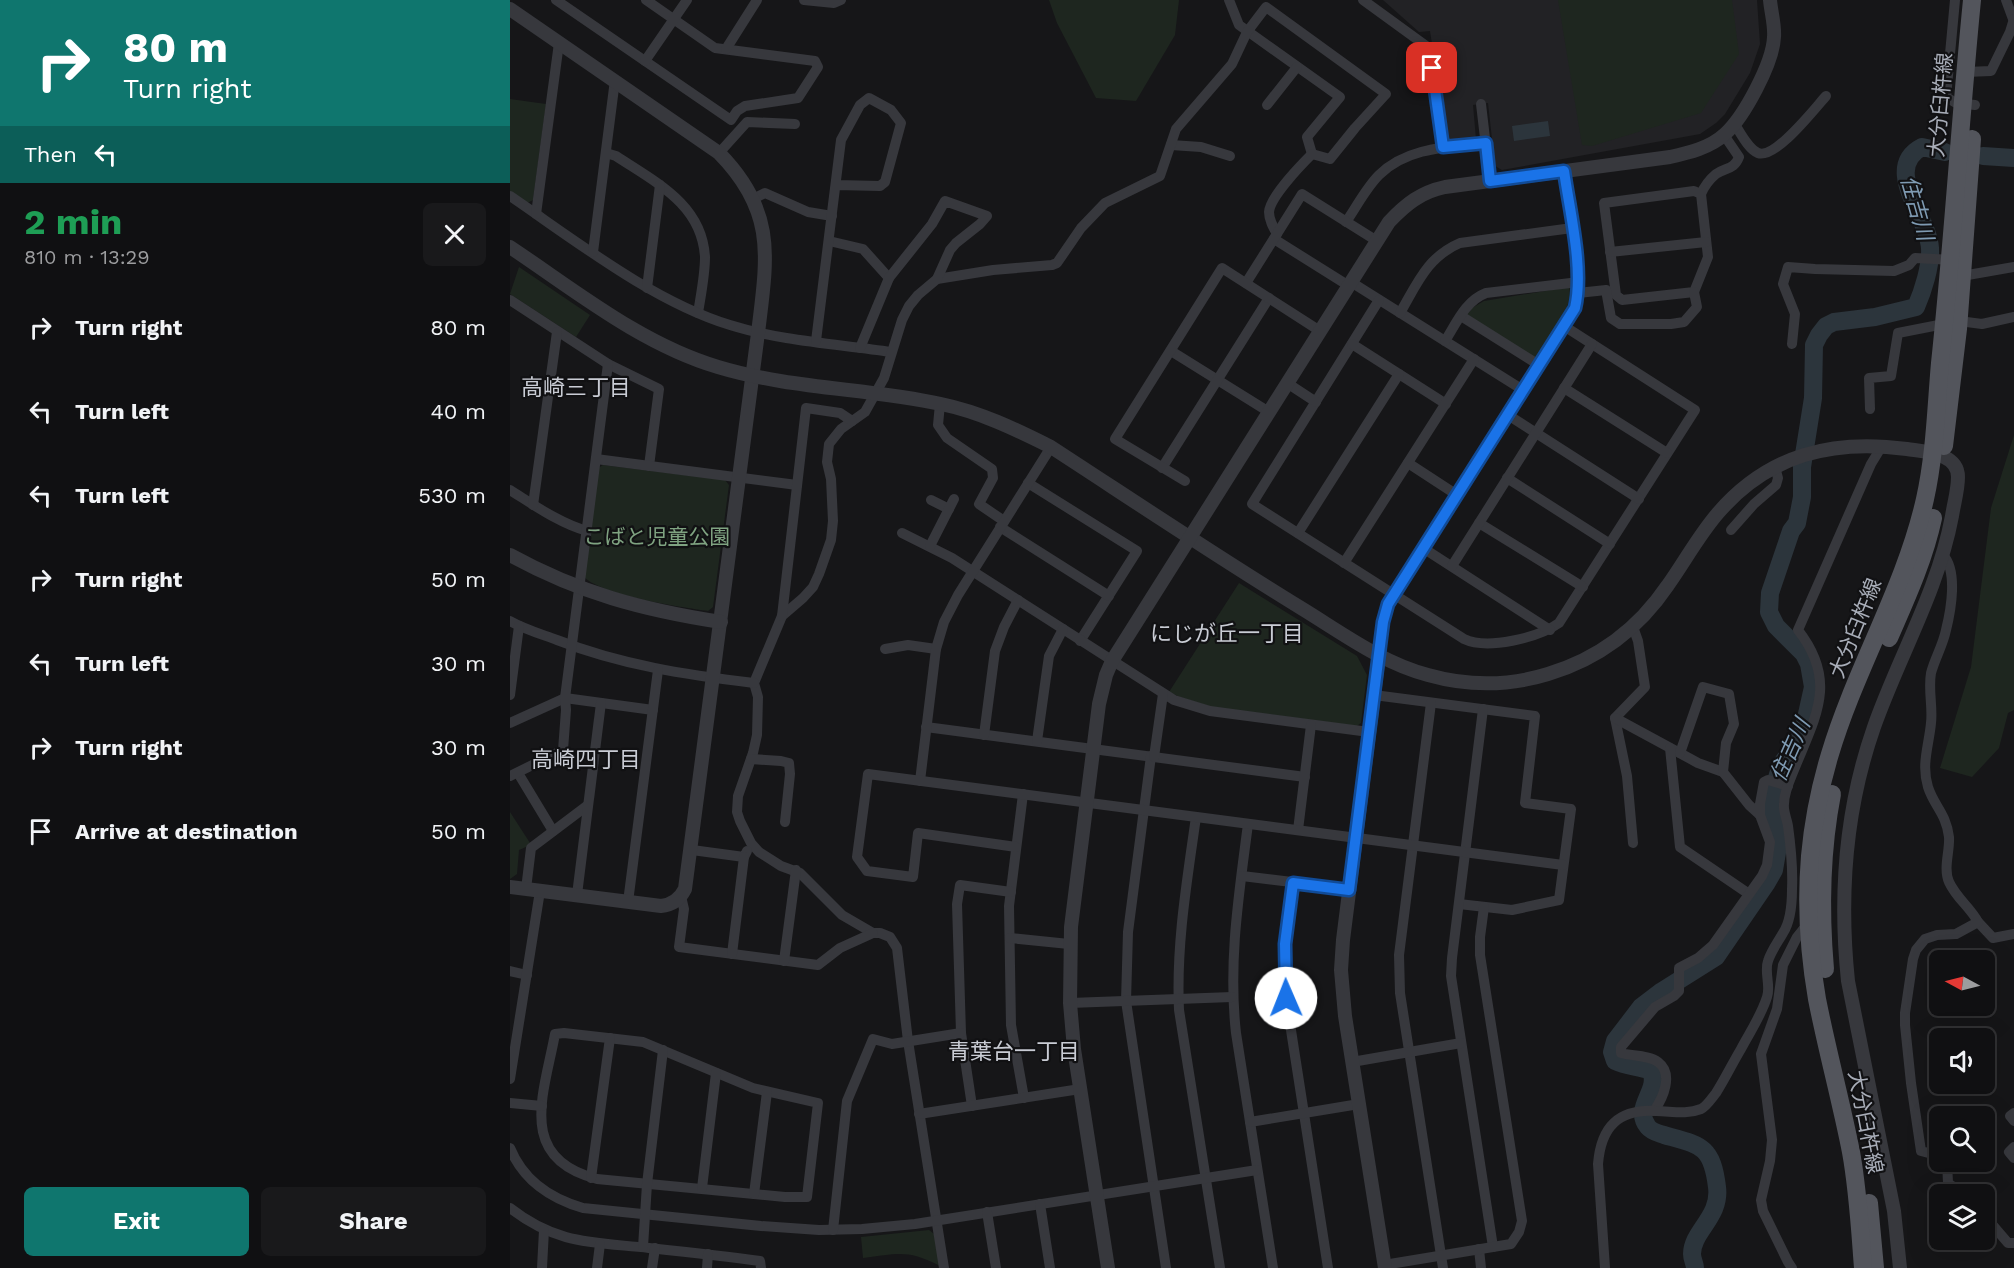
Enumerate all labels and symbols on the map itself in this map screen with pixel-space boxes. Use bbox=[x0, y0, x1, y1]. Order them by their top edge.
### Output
pin bbox=[1406, 42, 1457, 93]
street label: 大分臼杵線 bbox=[1923, 52, 1957, 158]
water label: 住吉川 bbox=[1896, 173, 1939, 245]
district label: 高崎三丁目 bbox=[521, 375, 631, 400]
park label: こばと児童公園 bbox=[584, 524, 731, 549]
street label: 大分臼杵線 bbox=[1824, 575, 1886, 681]
district label: にじが丘一丁目 bbox=[1150, 621, 1304, 646]
water label: 住吉川 bbox=[1765, 713, 1816, 785]
district label: 高崎四丁目 bbox=[531, 747, 641, 772]
north arrow bbox=[1929, 950, 1995, 1016]
position arrow bbox=[1254, 966, 1318, 1030]
district label: 青葉台一丁目 bbox=[948, 1039, 1080, 1064]
street label: 大分臼杵線 bbox=[1844, 1068, 1888, 1176]

